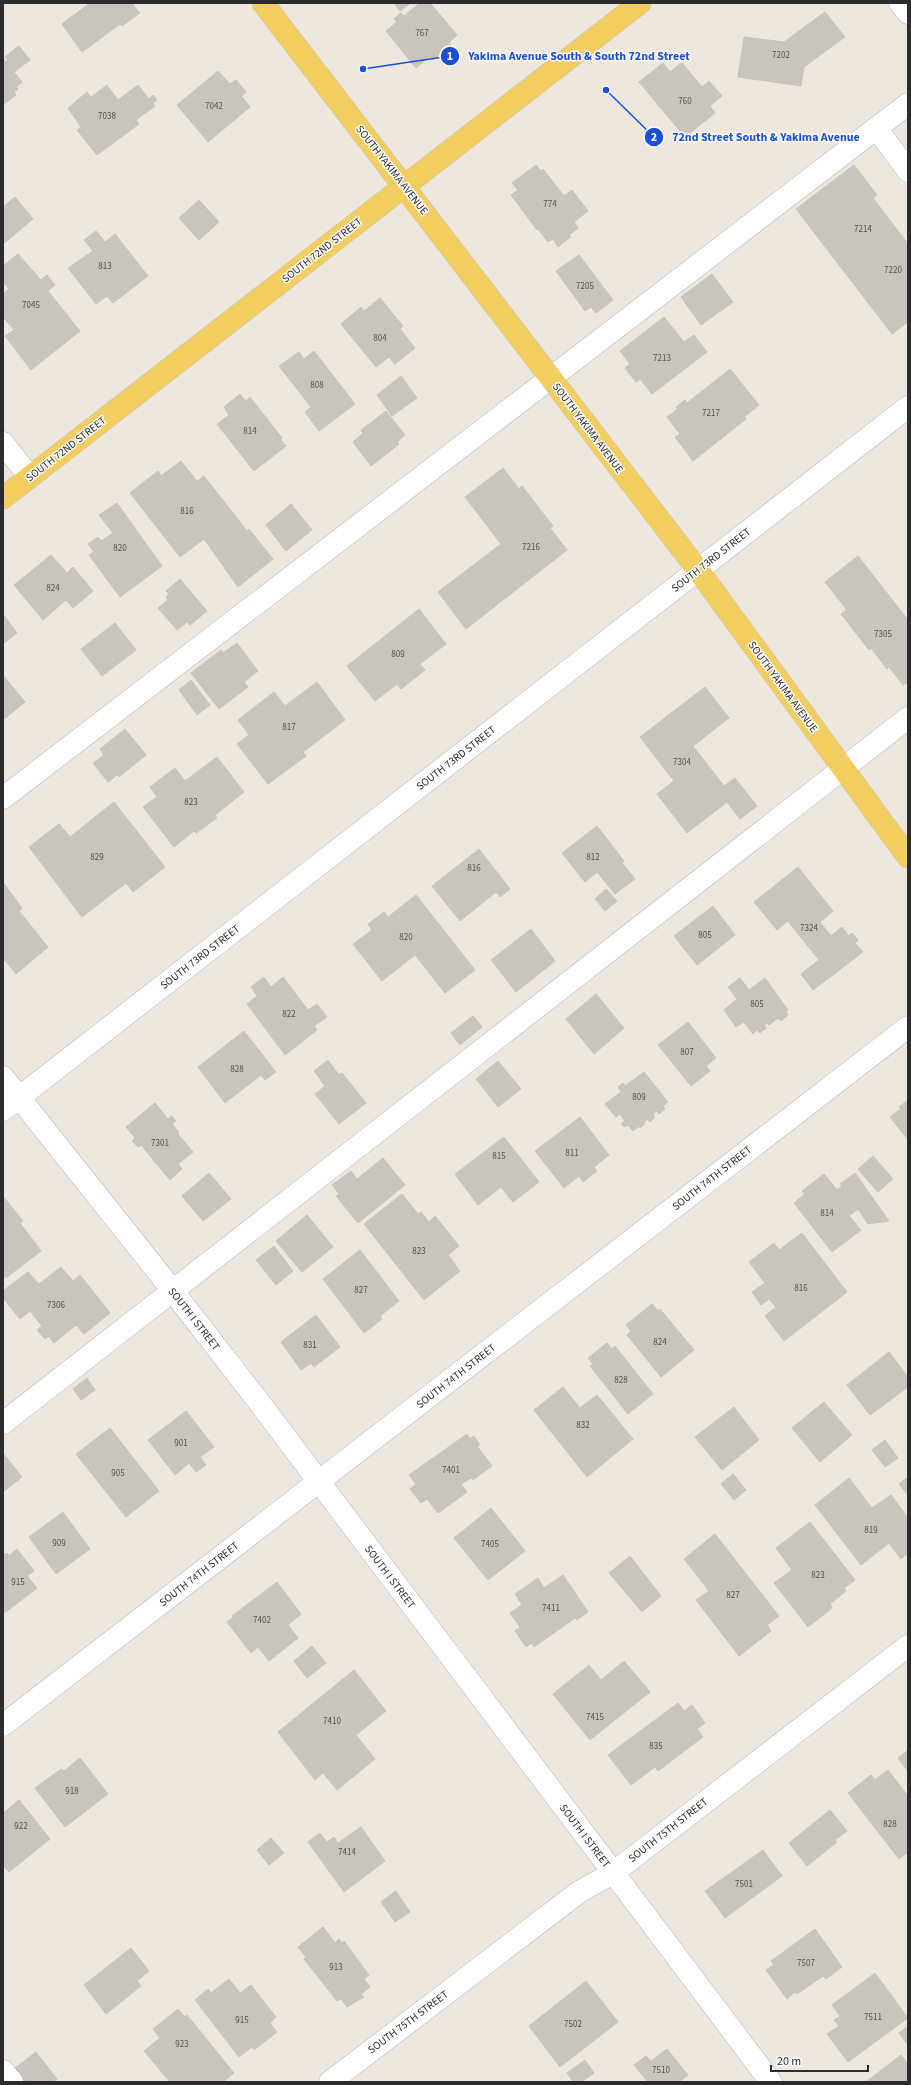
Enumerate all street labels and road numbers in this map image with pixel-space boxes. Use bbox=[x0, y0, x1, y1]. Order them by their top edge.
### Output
street label: SOUTH YAKIMA AVENUE bbox=[352, 122, 432, 218]
street label: SOUTH 72ND STREET bbox=[279, 214, 365, 286]
street label: SOUTH YAKIMA AVENUE bbox=[549, 380, 627, 476]
street label: SOUTH 72ND STREET bbox=[23, 413, 109, 485]
street label: SOUTH 73RD STREET bbox=[668, 524, 754, 596]
street label: SOUTH YAKIMA AVENUE bbox=[745, 638, 821, 736]
street label: SOUTH 73RD STREET bbox=[413, 722, 499, 794]
street label: SOUTH 73RD STREET bbox=[157, 921, 243, 993]
street label: SOUTH 74TH STREET bbox=[669, 1142, 755, 1214]
street label: SOUTH I STREET bbox=[165, 1284, 223, 1354]
street label: SOUTH 74TH STREET bbox=[413, 1340, 499, 1412]
street label: SOUTH 74TH STREET bbox=[156, 1538, 242, 1610]
street label: SOUTH I STREET bbox=[361, 1542, 419, 1612]
street label: SOUTH 75TH STREET bbox=[625, 1794, 711, 1866]
street label: SOUTH I STREET bbox=[556, 1801, 614, 1871]
street label: SOUTH 75TH STREET bbox=[365, 1987, 451, 2057]

